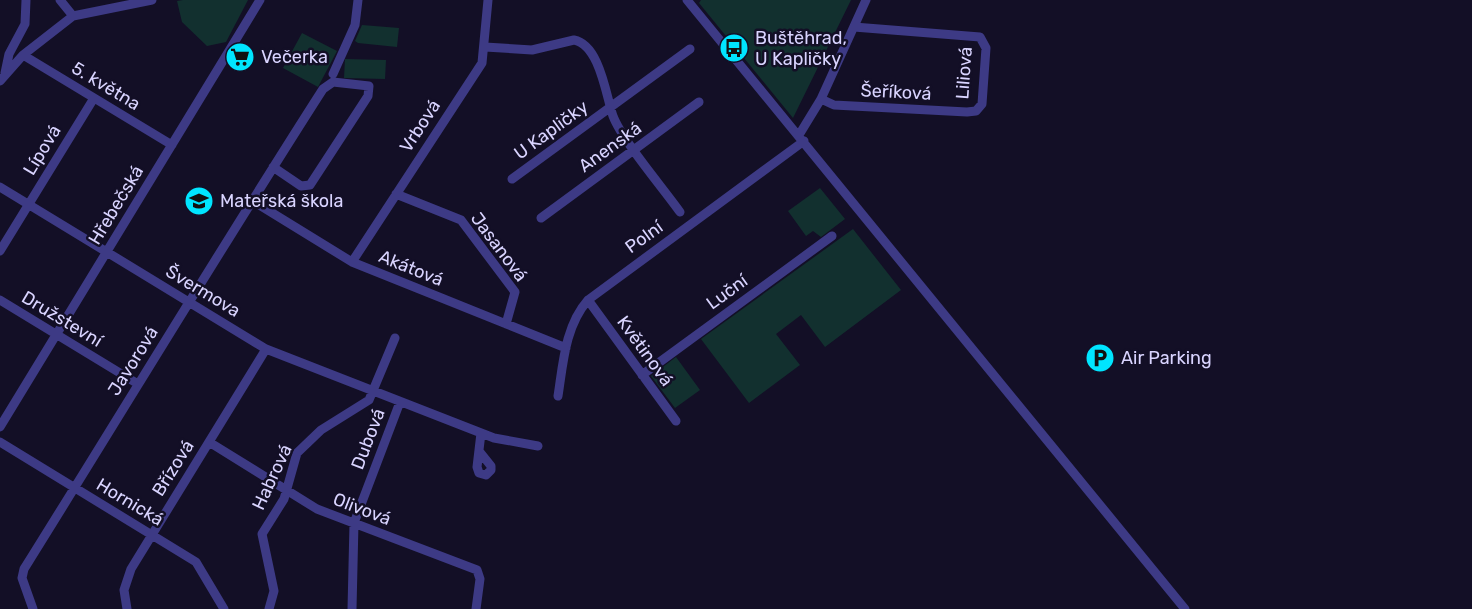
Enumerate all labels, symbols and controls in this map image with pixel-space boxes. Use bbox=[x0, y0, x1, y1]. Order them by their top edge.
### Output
place label: Buštěhrad, U Kapličky bbox=[755, 27, 847, 70]
bus stop icon: Buštěhrad, U Kapličky bbox=[718, 32, 750, 64]
supermarket icon: Večerka bbox=[224, 41, 256, 73]
place label: Večerka bbox=[261, 46, 328, 68]
street label: Liliová bbox=[951, 46, 977, 100]
street label: 5. května bbox=[68, 57, 144, 115]
street label: Šeříková bbox=[860, 79, 932, 105]
street label: Vrbová bbox=[395, 96, 445, 156]
street label: U Kapličky bbox=[510, 96, 592, 164]
street label: Anenská bbox=[574, 117, 646, 177]
street label: Lípová bbox=[18, 121, 66, 179]
street label: Hřebečská bbox=[84, 161, 148, 249]
school or university icon: Mateřská škola bbox=[183, 185, 215, 217]
place label: Mateřská škola bbox=[220, 190, 343, 212]
street label: Jasanová bbox=[466, 208, 532, 286]
street label: Polní bbox=[621, 215, 669, 258]
street label: Akátová bbox=[376, 245, 446, 291]
street label: Švermova bbox=[162, 260, 244, 322]
street label: Luční bbox=[702, 269, 753, 314]
street label: Družstevní bbox=[18, 286, 108, 353]
street label: Květinová bbox=[612, 312, 678, 390]
street label: Javorová bbox=[103, 322, 163, 400]
parking icon: Air Parking bbox=[1084, 342, 1116, 374]
place label: Air Parking bbox=[1121, 347, 1212, 369]
street label: Dubová bbox=[346, 405, 390, 473]
street label: Břízová bbox=[147, 436, 199, 500]
street label: Habrová bbox=[247, 441, 297, 513]
street label: Hornická bbox=[93, 473, 167, 531]
street label: Olivová bbox=[330, 488, 394, 530]

